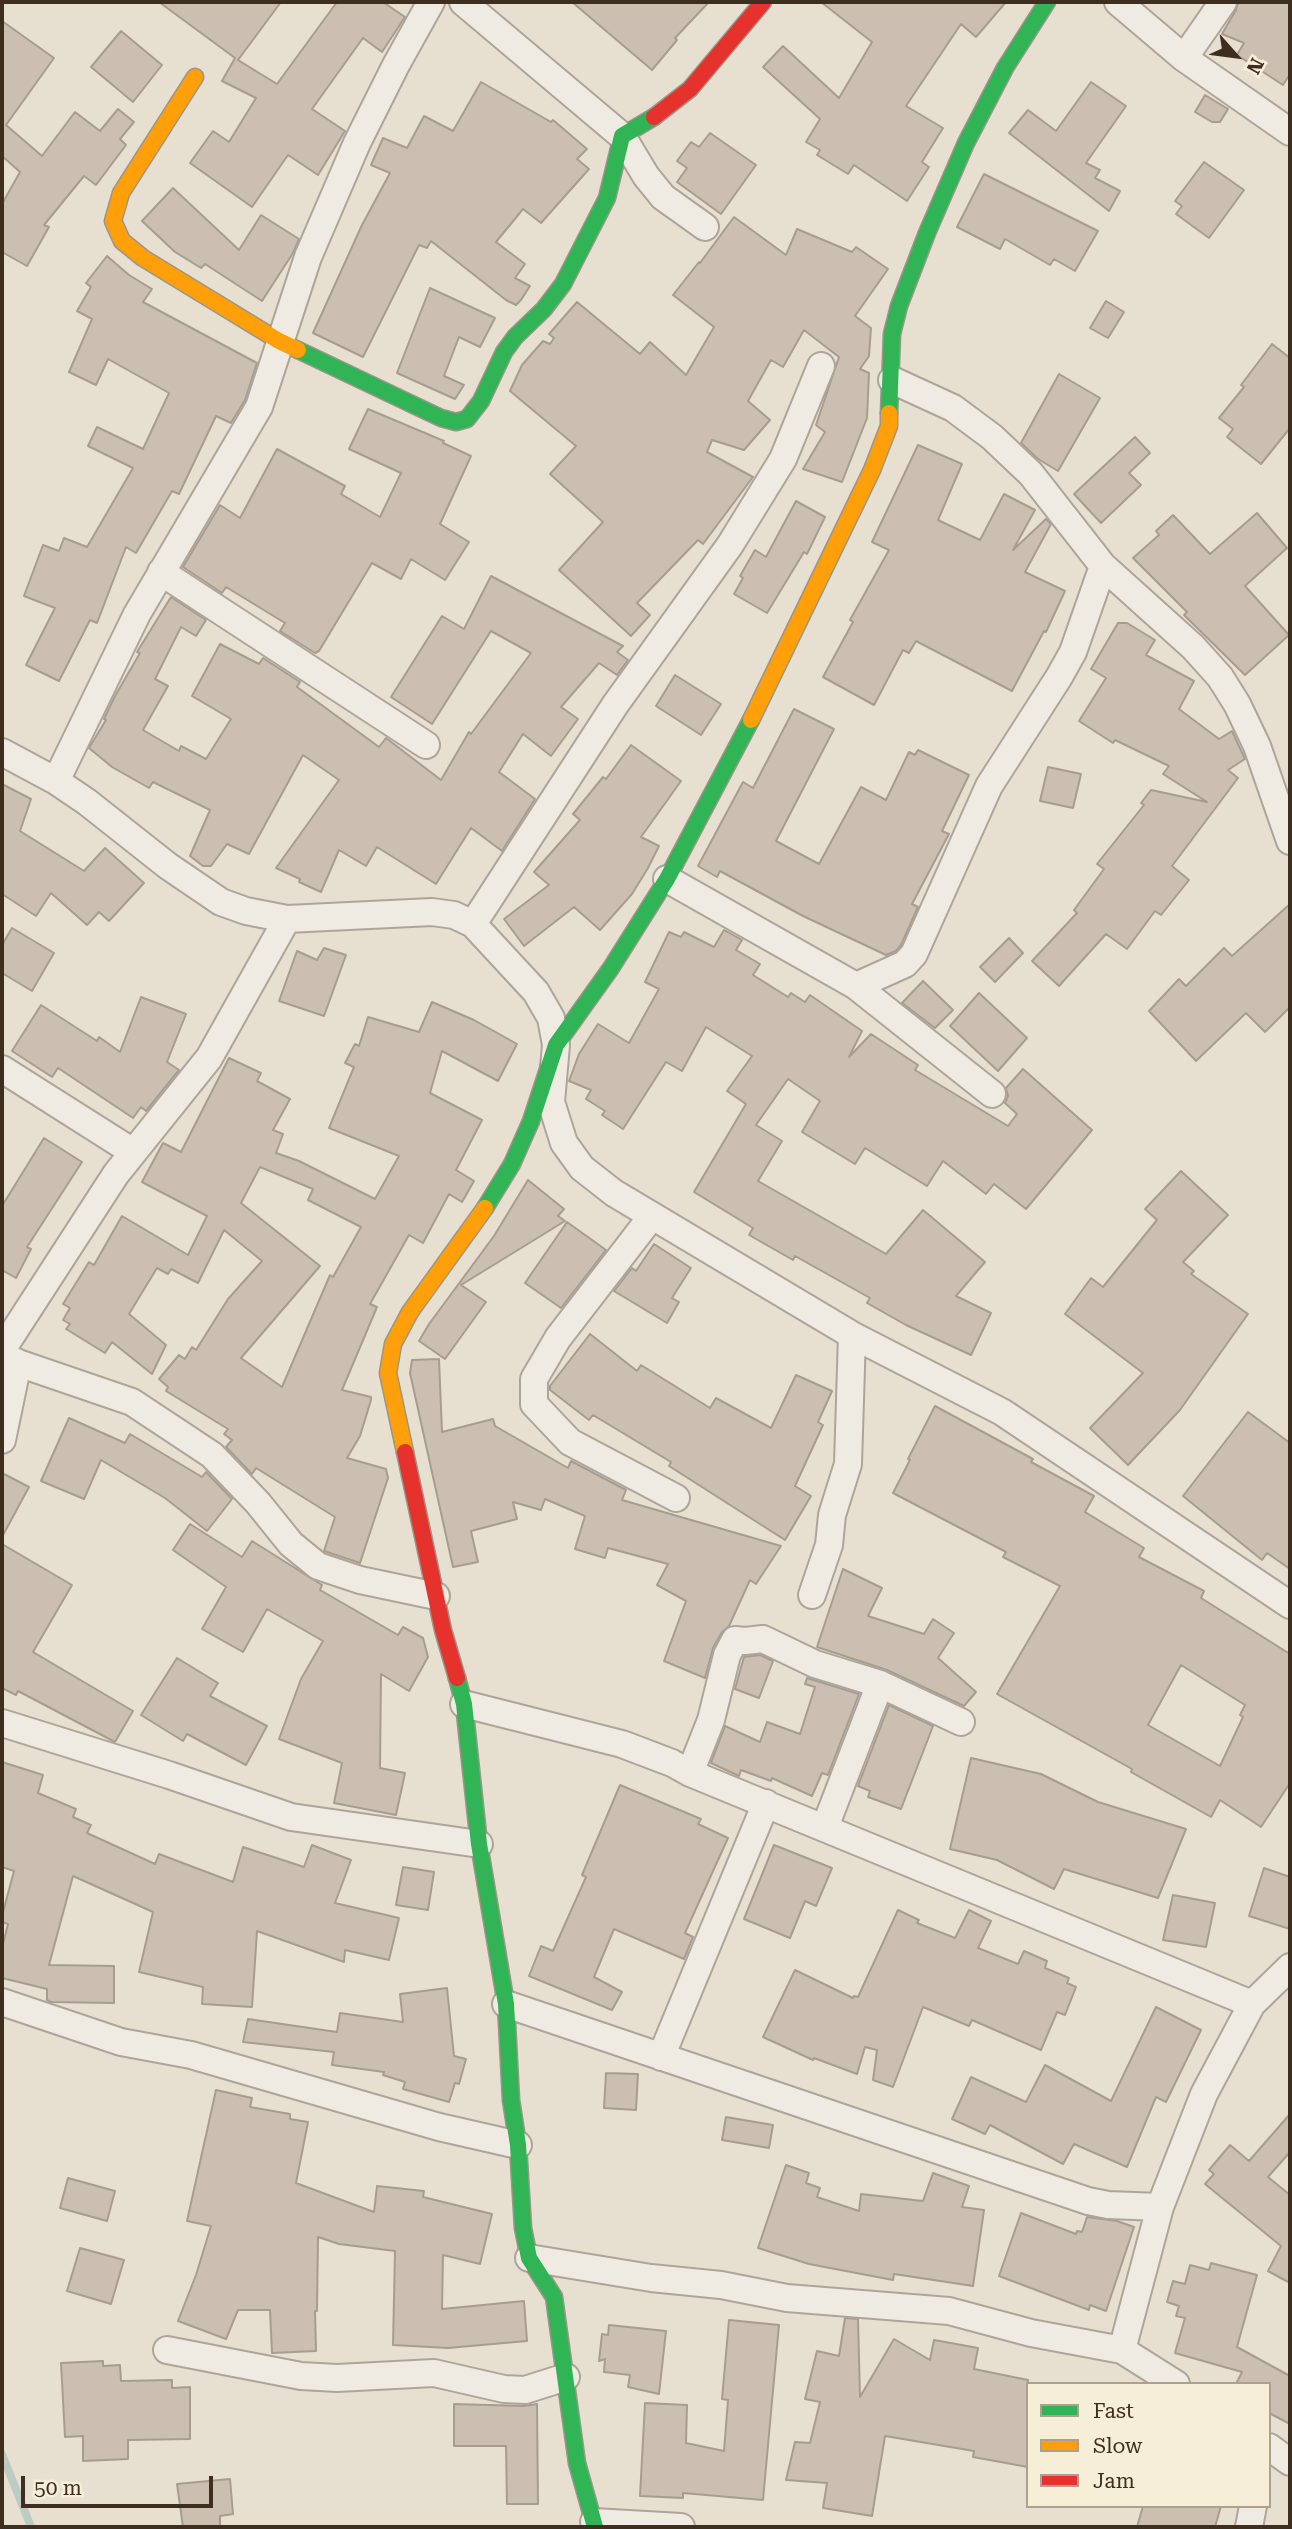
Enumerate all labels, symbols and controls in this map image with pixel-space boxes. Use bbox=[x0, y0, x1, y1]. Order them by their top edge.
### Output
north arrow bbox=[1201, 21, 1271, 91]
text: N bbox=[1241, 54, 1269, 78]
legend bbox=[1026, 2382, 1271, 2508]
text: Fast bbox=[1093, 2399, 1134, 2423]
text: Slow bbox=[1093, 2434, 1142, 2458]
scale bar bbox=[24, 2462, 217, 2506]
text: Jam bbox=[1093, 2469, 1135, 2493]
text: 50 m bbox=[34, 2476, 82, 2500]

